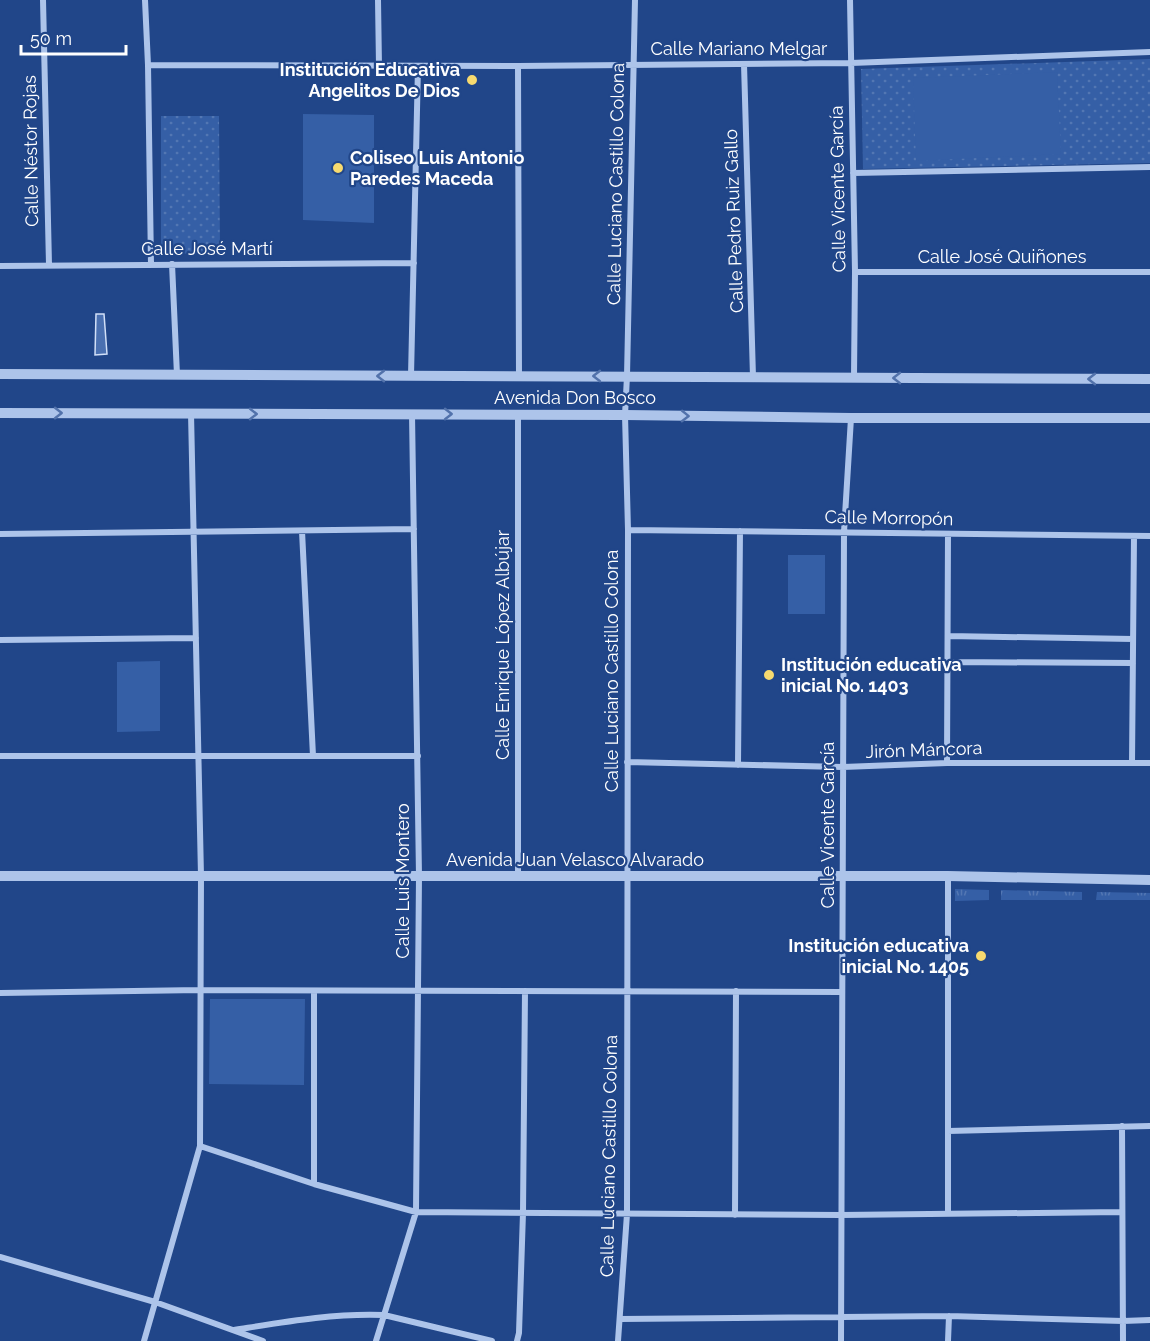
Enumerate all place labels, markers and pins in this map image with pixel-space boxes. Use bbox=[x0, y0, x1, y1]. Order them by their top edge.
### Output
place label: Institución Educativa Angelitos De Dios bbox=[280, 59, 460, 101]
marker: Institución Educativa Angelitos De Dios bbox=[465, 73, 479, 87]
place label: Coliseo Luis Antonio Paredes Maceda bbox=[350, 147, 524, 189]
marker: Coliseo Luis Antonio Paredes Maceda bbox=[331, 161, 345, 175]
place label: Institución educativa inicial No. 1403 bbox=[781, 654, 962, 696]
marker: Institución educativa inicial No. 1403 bbox=[762, 668, 776, 682]
place label: Institución educativa inicial No. 1405 bbox=[788, 935, 969, 977]
marker: Institución educativa inicial No. 1405 bbox=[974, 949, 988, 963]

